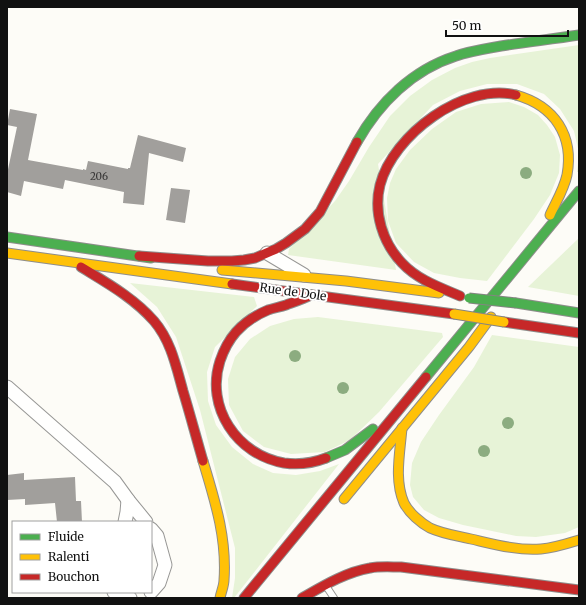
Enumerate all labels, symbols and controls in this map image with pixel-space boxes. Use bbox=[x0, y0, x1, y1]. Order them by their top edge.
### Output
scale bar bbox=[446, 12, 568, 38]
text: 50 m bbox=[452, 18, 481, 33]
house number: 206 bbox=[90, 170, 108, 183]
street label: Rue de Dole bbox=[259, 279, 327, 304]
legend bbox=[12, 521, 152, 593]
text: Fluide bbox=[48, 529, 84, 544]
text: Ralenti bbox=[48, 549, 89, 564]
text: Bouchon bbox=[48, 569, 100, 584]

